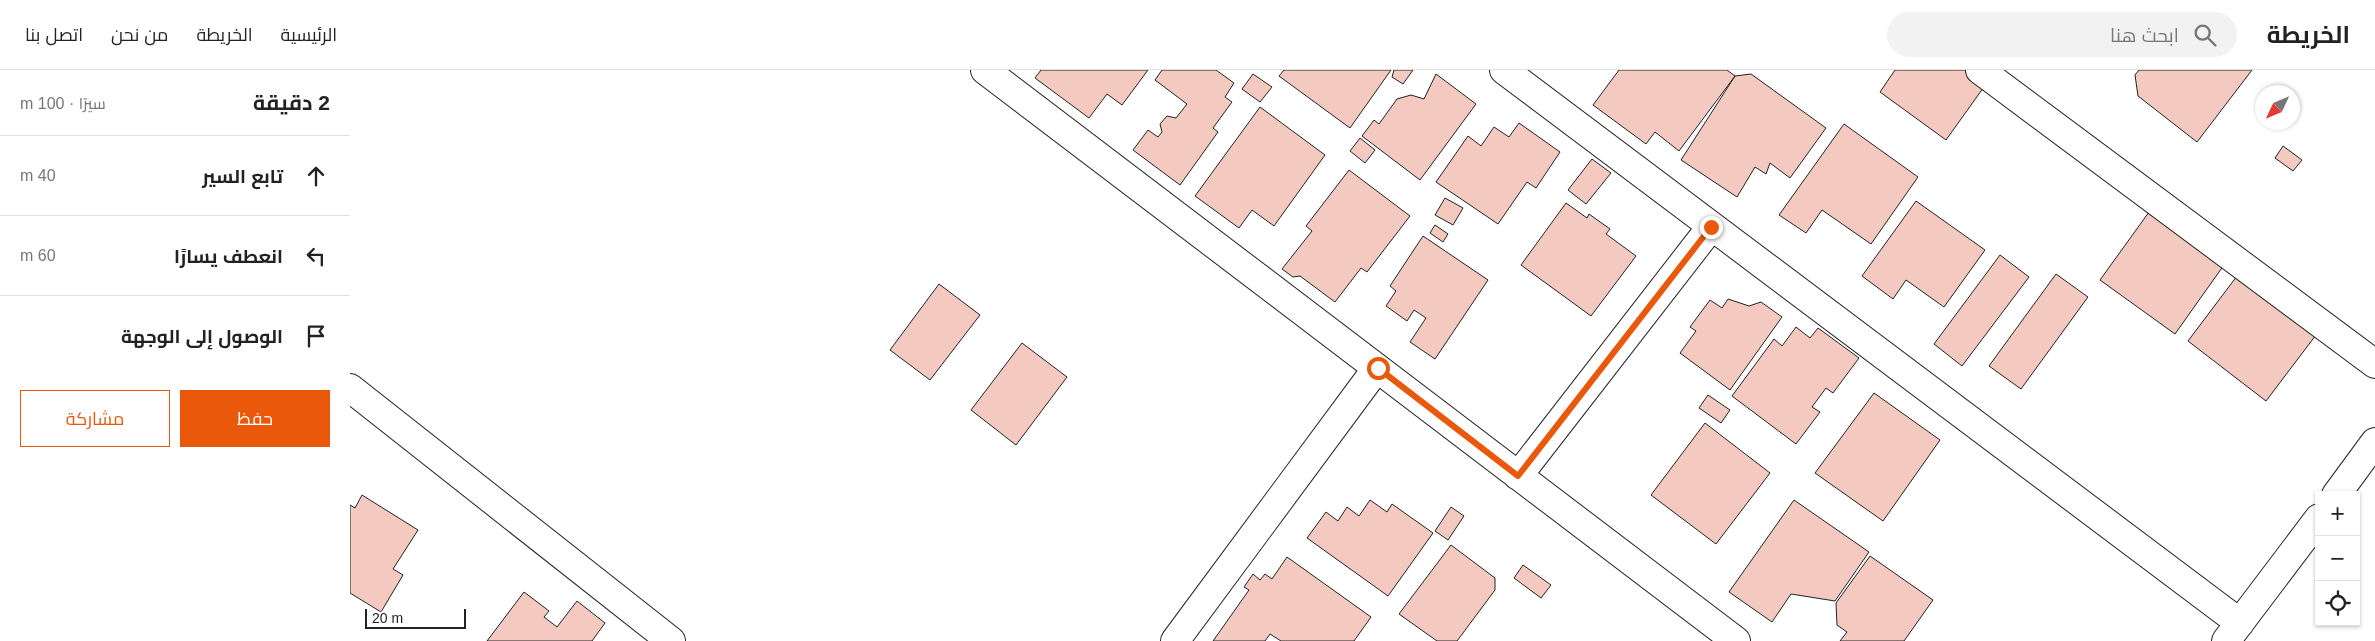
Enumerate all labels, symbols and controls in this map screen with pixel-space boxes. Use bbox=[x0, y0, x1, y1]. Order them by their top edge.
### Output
search box bbox=[1887, 12, 2237, 57]
icon: search bbox=[2191, 21, 2219, 49]
text: الخريطة bbox=[2267, 21, 2350, 48]
text: اتصل بنا bbox=[25, 25, 83, 45]
text: من نحن bbox=[111, 25, 168, 45]
text: الخريطة bbox=[196, 25, 253, 45]
text: الرئيسية bbox=[281, 25, 337, 45]
text: ابحث هنا bbox=[2110, 25, 2179, 46]
north arrow bbox=[2255, 85, 2300, 130]
text: 2 دقيقة bbox=[253, 91, 330, 114]
text: سيرًا · 100 m bbox=[20, 95, 106, 112]
icon: ahead bbox=[302, 162, 330, 190]
text: تابع السير bbox=[202, 166, 283, 187]
text: 40 m bbox=[20, 167, 56, 184]
route end bbox=[1700, 216, 1723, 239]
icon: left bbox=[302, 242, 330, 270]
text: انعطف يسارًا bbox=[174, 246, 283, 267]
text: 60 m bbox=[20, 247, 56, 264]
icon: arrive bbox=[302, 322, 330, 350]
text: الوصول إلى الوجهة bbox=[121, 326, 283, 347]
route start bbox=[1367, 357, 1390, 380]
button: مشاركة bbox=[20, 390, 170, 447]
button: حفظ bbox=[180, 390, 330, 447]
map controls bbox=[2315, 491, 2360, 626]
button: + bbox=[2315, 491, 2360, 536]
button: − bbox=[2315, 536, 2360, 581]
button: locate bbox=[2315, 581, 2360, 626]
scale bar bbox=[365, 606, 466, 629]
text: 20 m bbox=[372, 610, 403, 626]

